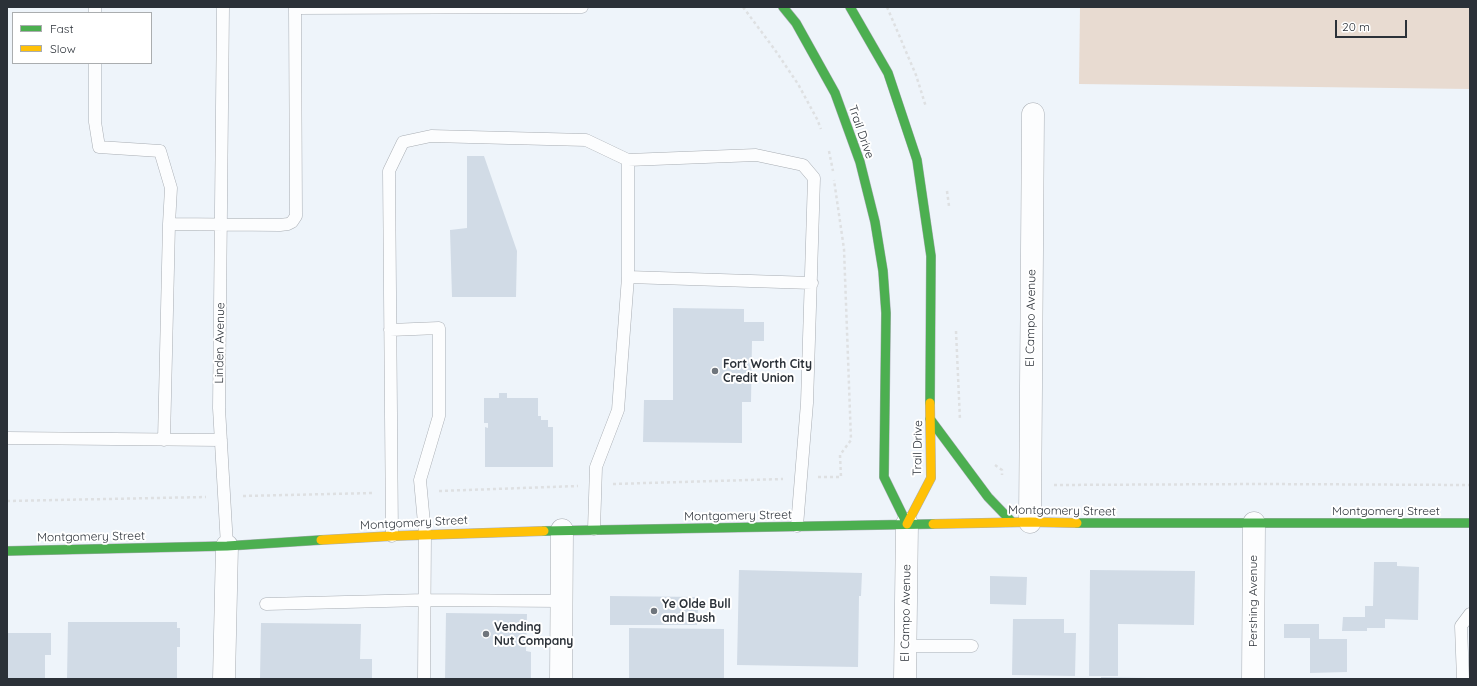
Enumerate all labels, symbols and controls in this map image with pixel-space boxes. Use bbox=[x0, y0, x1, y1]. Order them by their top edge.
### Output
legend bbox=[12, 12, 152, 64]
scale bar bbox=[1337, 12, 1409, 38]
text: 20 m bbox=[1342, 19, 1370, 34]
text: Fast bbox=[50, 21, 74, 36]
text: Slow bbox=[50, 41, 76, 56]
street label: Trail Drive bbox=[845, 103, 877, 161]
street label: El Campo Avenue bbox=[1023, 269, 1039, 367]
street label: Linden Avenue bbox=[212, 302, 228, 384]
place label: Fort Worth City Credit Union bbox=[723, 357, 812, 385]
marker: Fort Worth City Credit Union bbox=[710, 366, 720, 376]
street label: Trail Drive bbox=[910, 420, 926, 476]
street label: Montgomery Street bbox=[1008, 503, 1116, 519]
street label: Montgomery Street bbox=[1332, 504, 1440, 518]
street label: Montgomery Street bbox=[684, 508, 792, 524]
street label: Montgomery Street bbox=[360, 513, 468, 533]
street label: Montgomery Street bbox=[37, 529, 145, 545]
street label: Pershing Avenue bbox=[1246, 555, 1260, 647]
street label: El Campo Avenue bbox=[898, 564, 914, 662]
place label: Ye Olde Bull and Bush bbox=[662, 597, 731, 625]
marker: Ye Olde Bull and Bush bbox=[649, 606, 659, 616]
place label: Vending Nut Company bbox=[494, 620, 573, 648]
marker: Vending Nut Company bbox=[481, 629, 491, 639]

